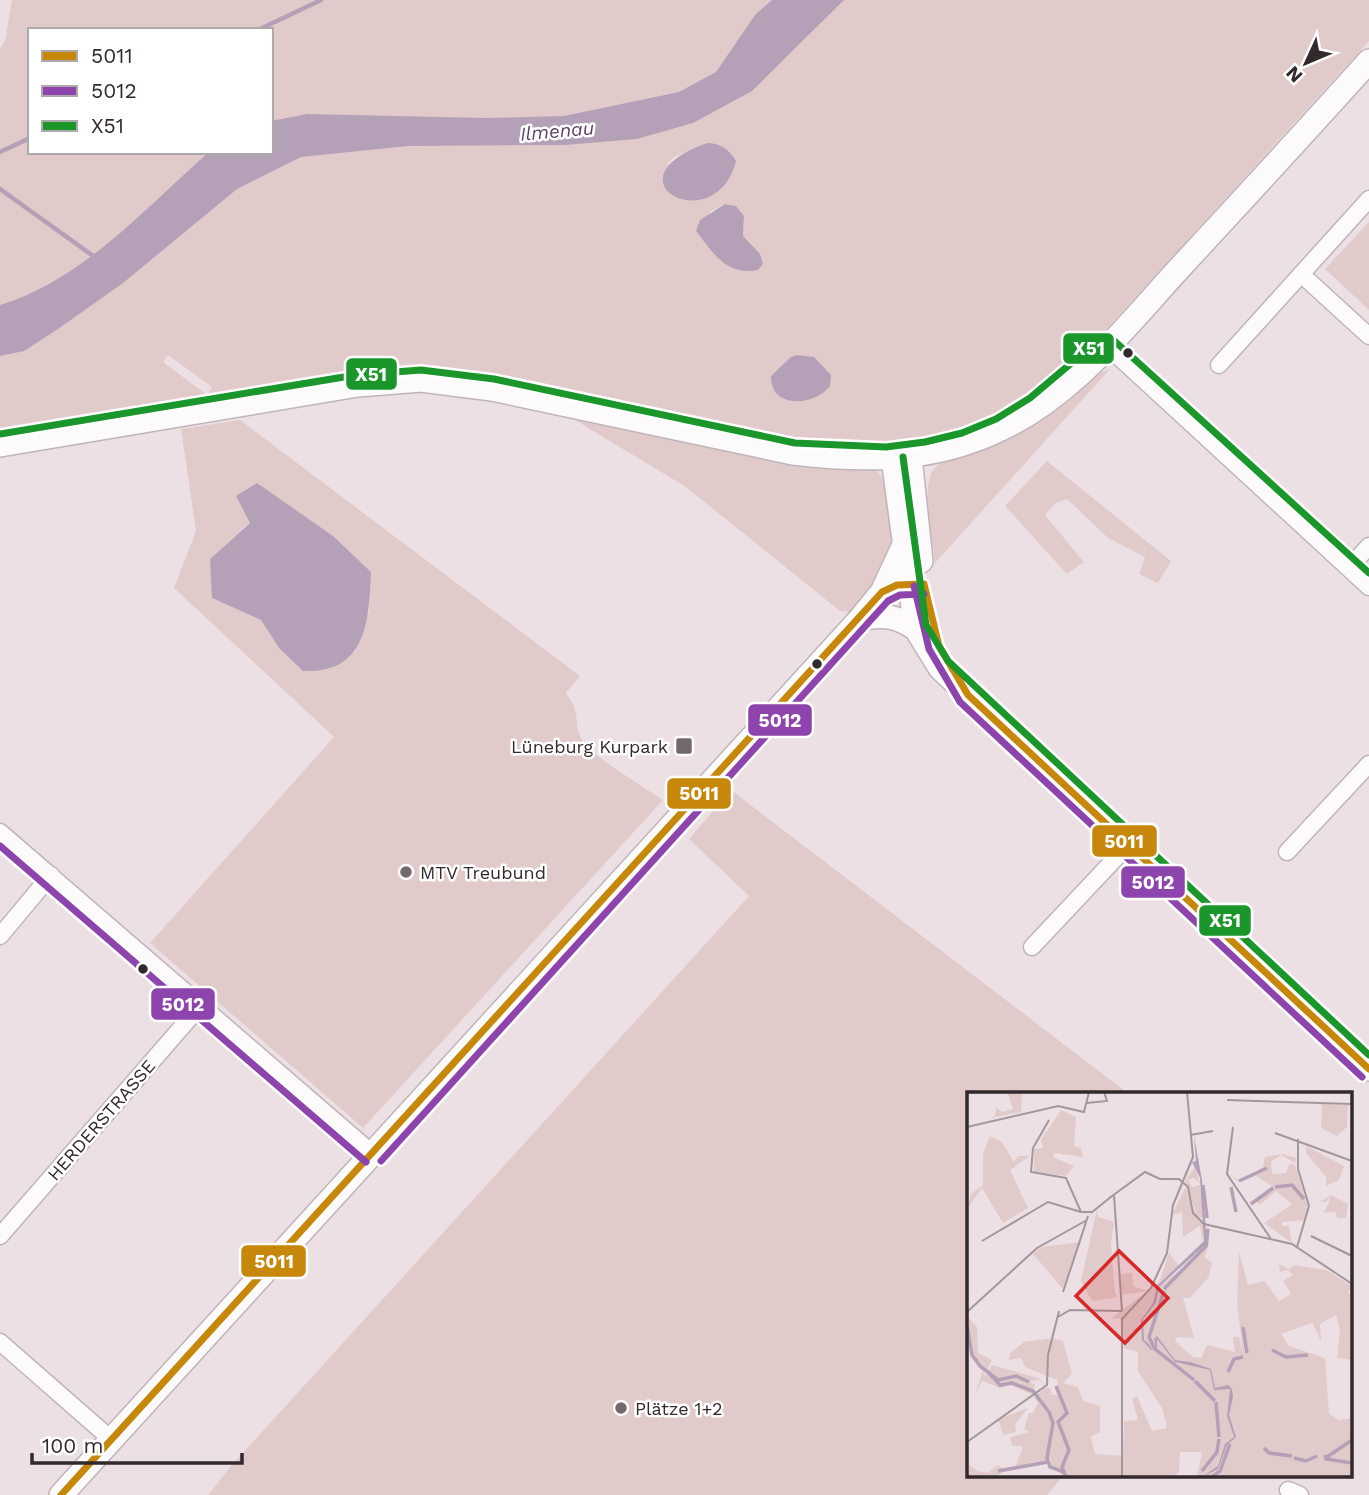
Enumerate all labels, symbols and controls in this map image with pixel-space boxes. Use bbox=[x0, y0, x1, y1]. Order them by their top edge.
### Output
legend bbox=[28, 28, 273, 154]
north arrow bbox=[1271, 28, 1341, 98]
text: 5011 bbox=[91, 43, 133, 68]
text: N bbox=[1281, 61, 1307, 88]
text: 5012 bbox=[91, 78, 137, 103]
text: X51 bbox=[91, 113, 124, 138]
water label: Ilmenau bbox=[519, 116, 595, 146]
line badge: X51 bbox=[1062, 332, 1115, 365]
text: X51 bbox=[1073, 337, 1105, 360]
unlabelled marker bbox=[1121, 346, 1135, 360]
line badge: X51 bbox=[345, 357, 398, 391]
text: X51 bbox=[355, 363, 387, 386]
unlabelled marker bbox=[810, 657, 824, 671]
line badge: 5012 bbox=[747, 703, 813, 737]
text: 5012 bbox=[759, 709, 801, 732]
place label: Lüneburg Kurpark bbox=[511, 736, 668, 757]
marker: Lüneburg Kurpark bbox=[674, 736, 694, 756]
line badge: 5011 bbox=[666, 777, 732, 810]
text: 5011 bbox=[679, 782, 719, 805]
line badge: 5011 bbox=[1091, 824, 1158, 858]
text: 5011 bbox=[1104, 830, 1144, 853]
place label: MTV Treubund bbox=[420, 862, 546, 883]
marker: MTV Treubund bbox=[398, 864, 414, 880]
line badge: 5012 bbox=[1120, 865, 1186, 899]
text: 5012 bbox=[1132, 871, 1174, 894]
line badge: X51 bbox=[1198, 904, 1252, 937]
text: X51 bbox=[1209, 909, 1241, 932]
unlabelled marker bbox=[136, 962, 150, 976]
line badge: 5012 bbox=[150, 987, 216, 1021]
text: 5012 bbox=[162, 993, 204, 1016]
street label: HERDERSTRASSE bbox=[43, 1055, 159, 1185]
inset map bbox=[967, 1092, 1352, 1478]
line badge: 5011 bbox=[240, 1244, 307, 1278]
text: 5011 bbox=[254, 1250, 294, 1273]
place label: Plätze 1+2 bbox=[635, 1398, 723, 1419]
marker: Plätze 1+2 bbox=[613, 1400, 629, 1416]
scale bar bbox=[32, 1422, 242, 1466]
text: 100 m bbox=[42, 1433, 104, 1458]

